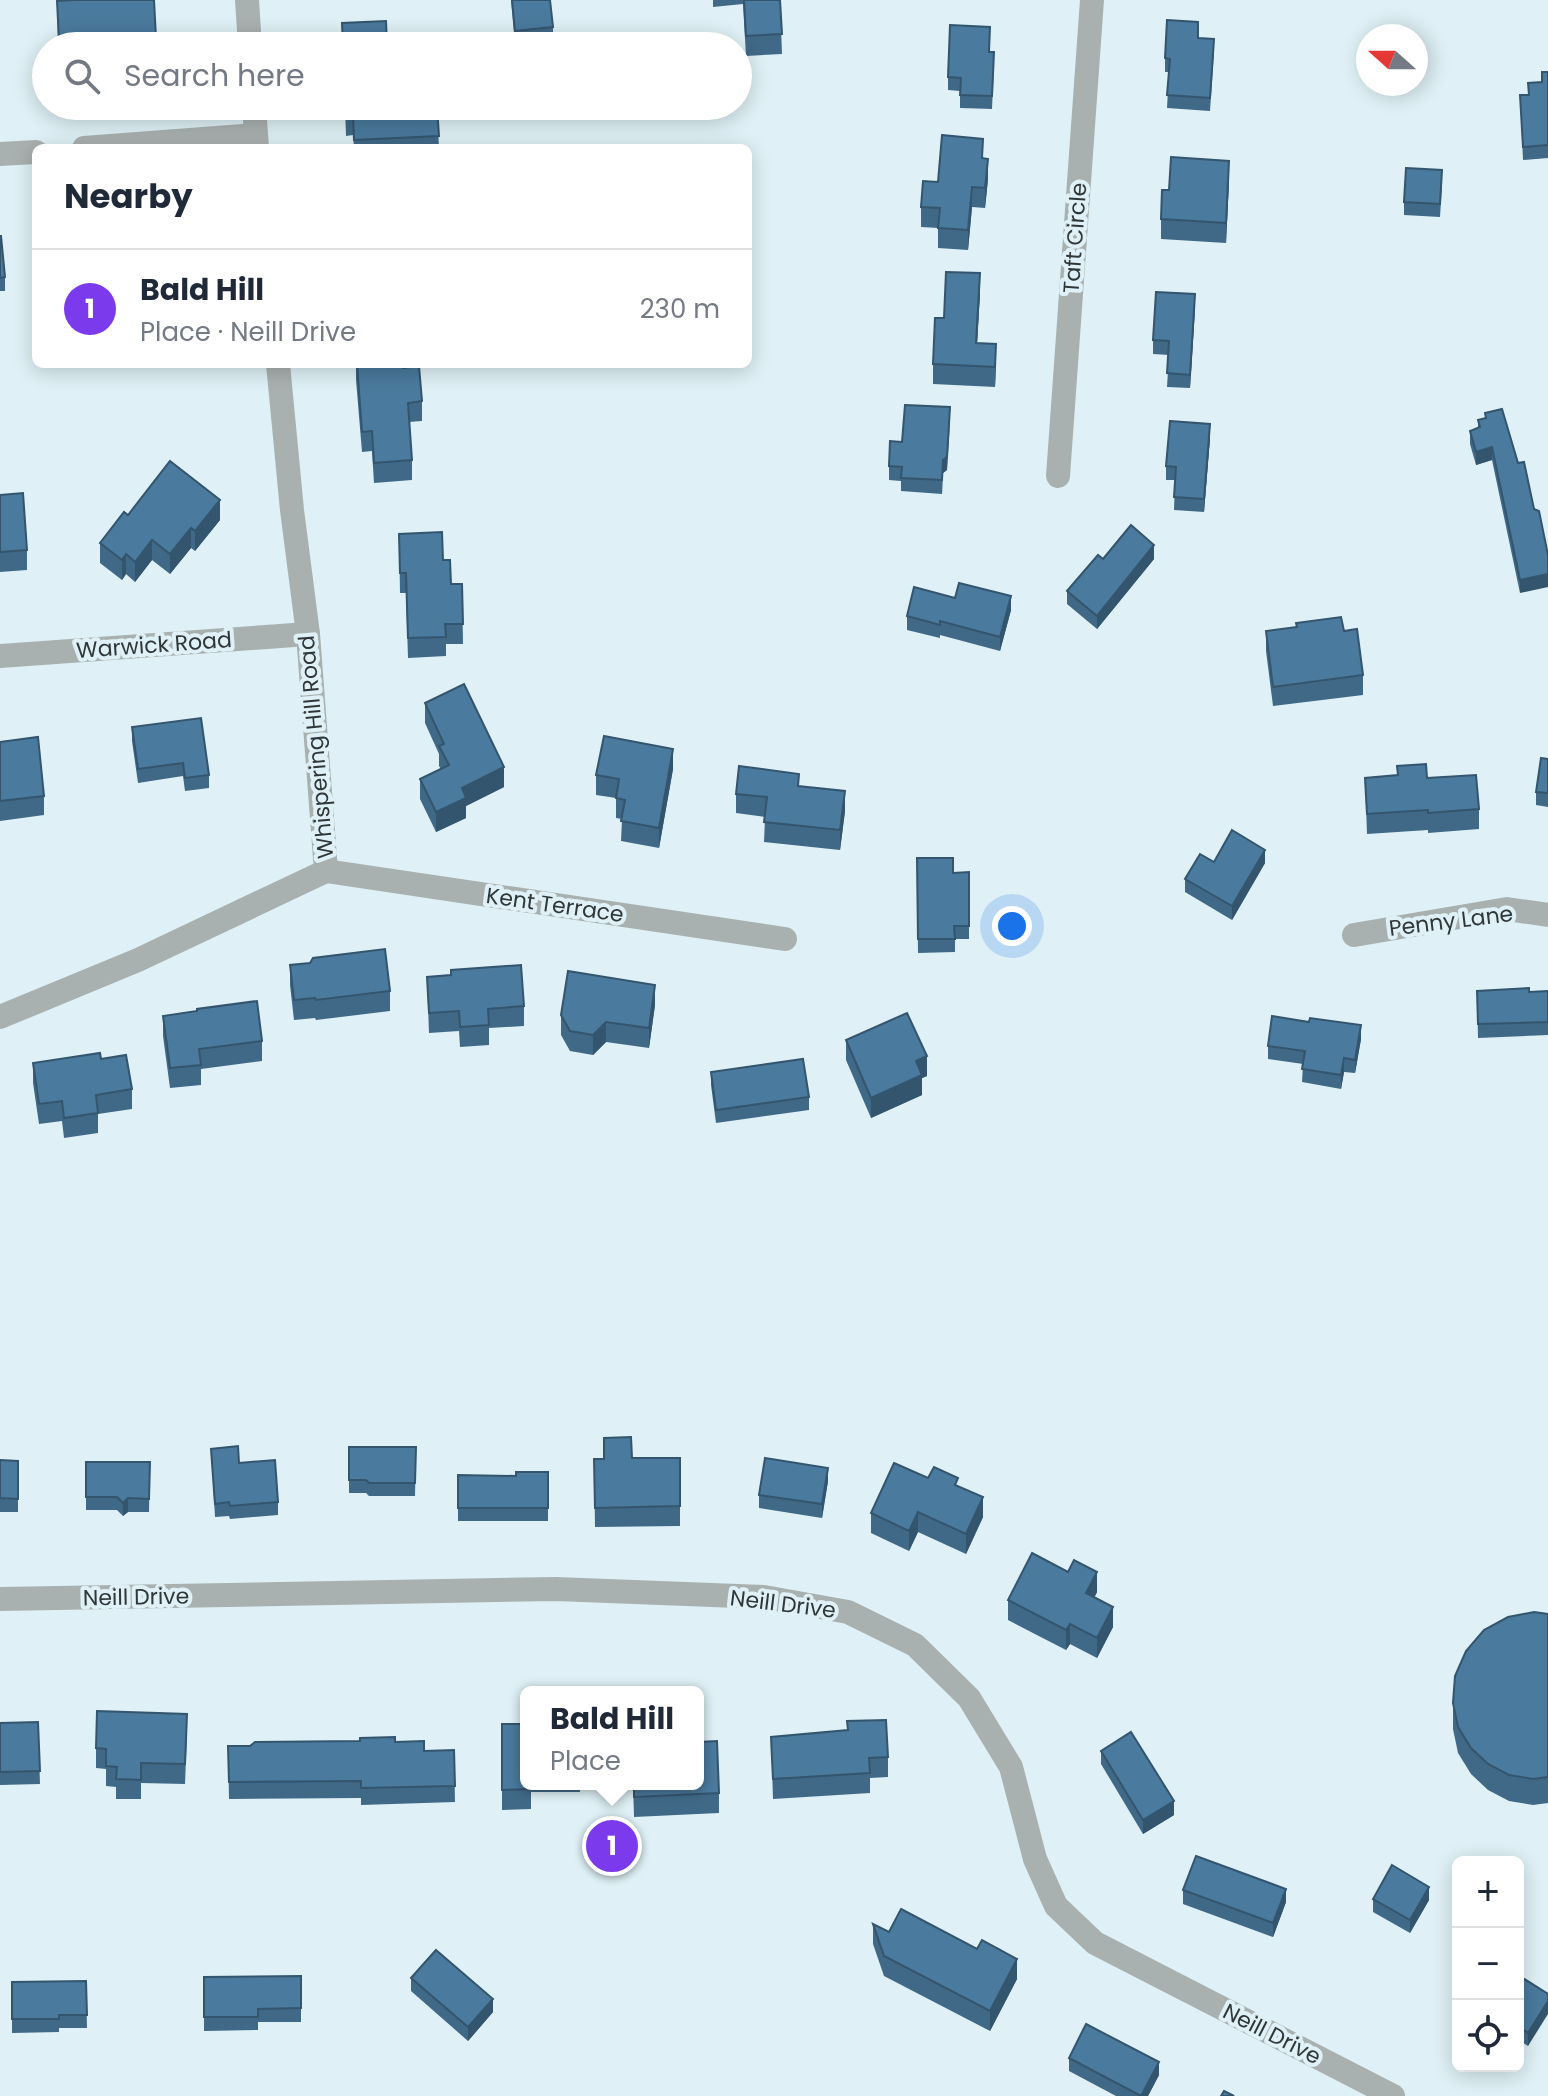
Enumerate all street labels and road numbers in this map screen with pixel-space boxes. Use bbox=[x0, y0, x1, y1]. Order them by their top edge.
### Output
street label: Taft Circle bbox=[1056, 182, 1094, 294]
street label: Warwick Road bbox=[75, 624, 233, 666]
street label: Whispering Hill Road bbox=[291, 634, 341, 860]
street label: Kent Terrace bbox=[484, 880, 626, 930]
street label: Penny Lane bbox=[1387, 898, 1515, 944]
street label: Neill Drive bbox=[83, 1581, 189, 1613]
street label: Neill Drive bbox=[728, 1582, 838, 1626]
street label: Neill Drive bbox=[1218, 1996, 1326, 2072]

